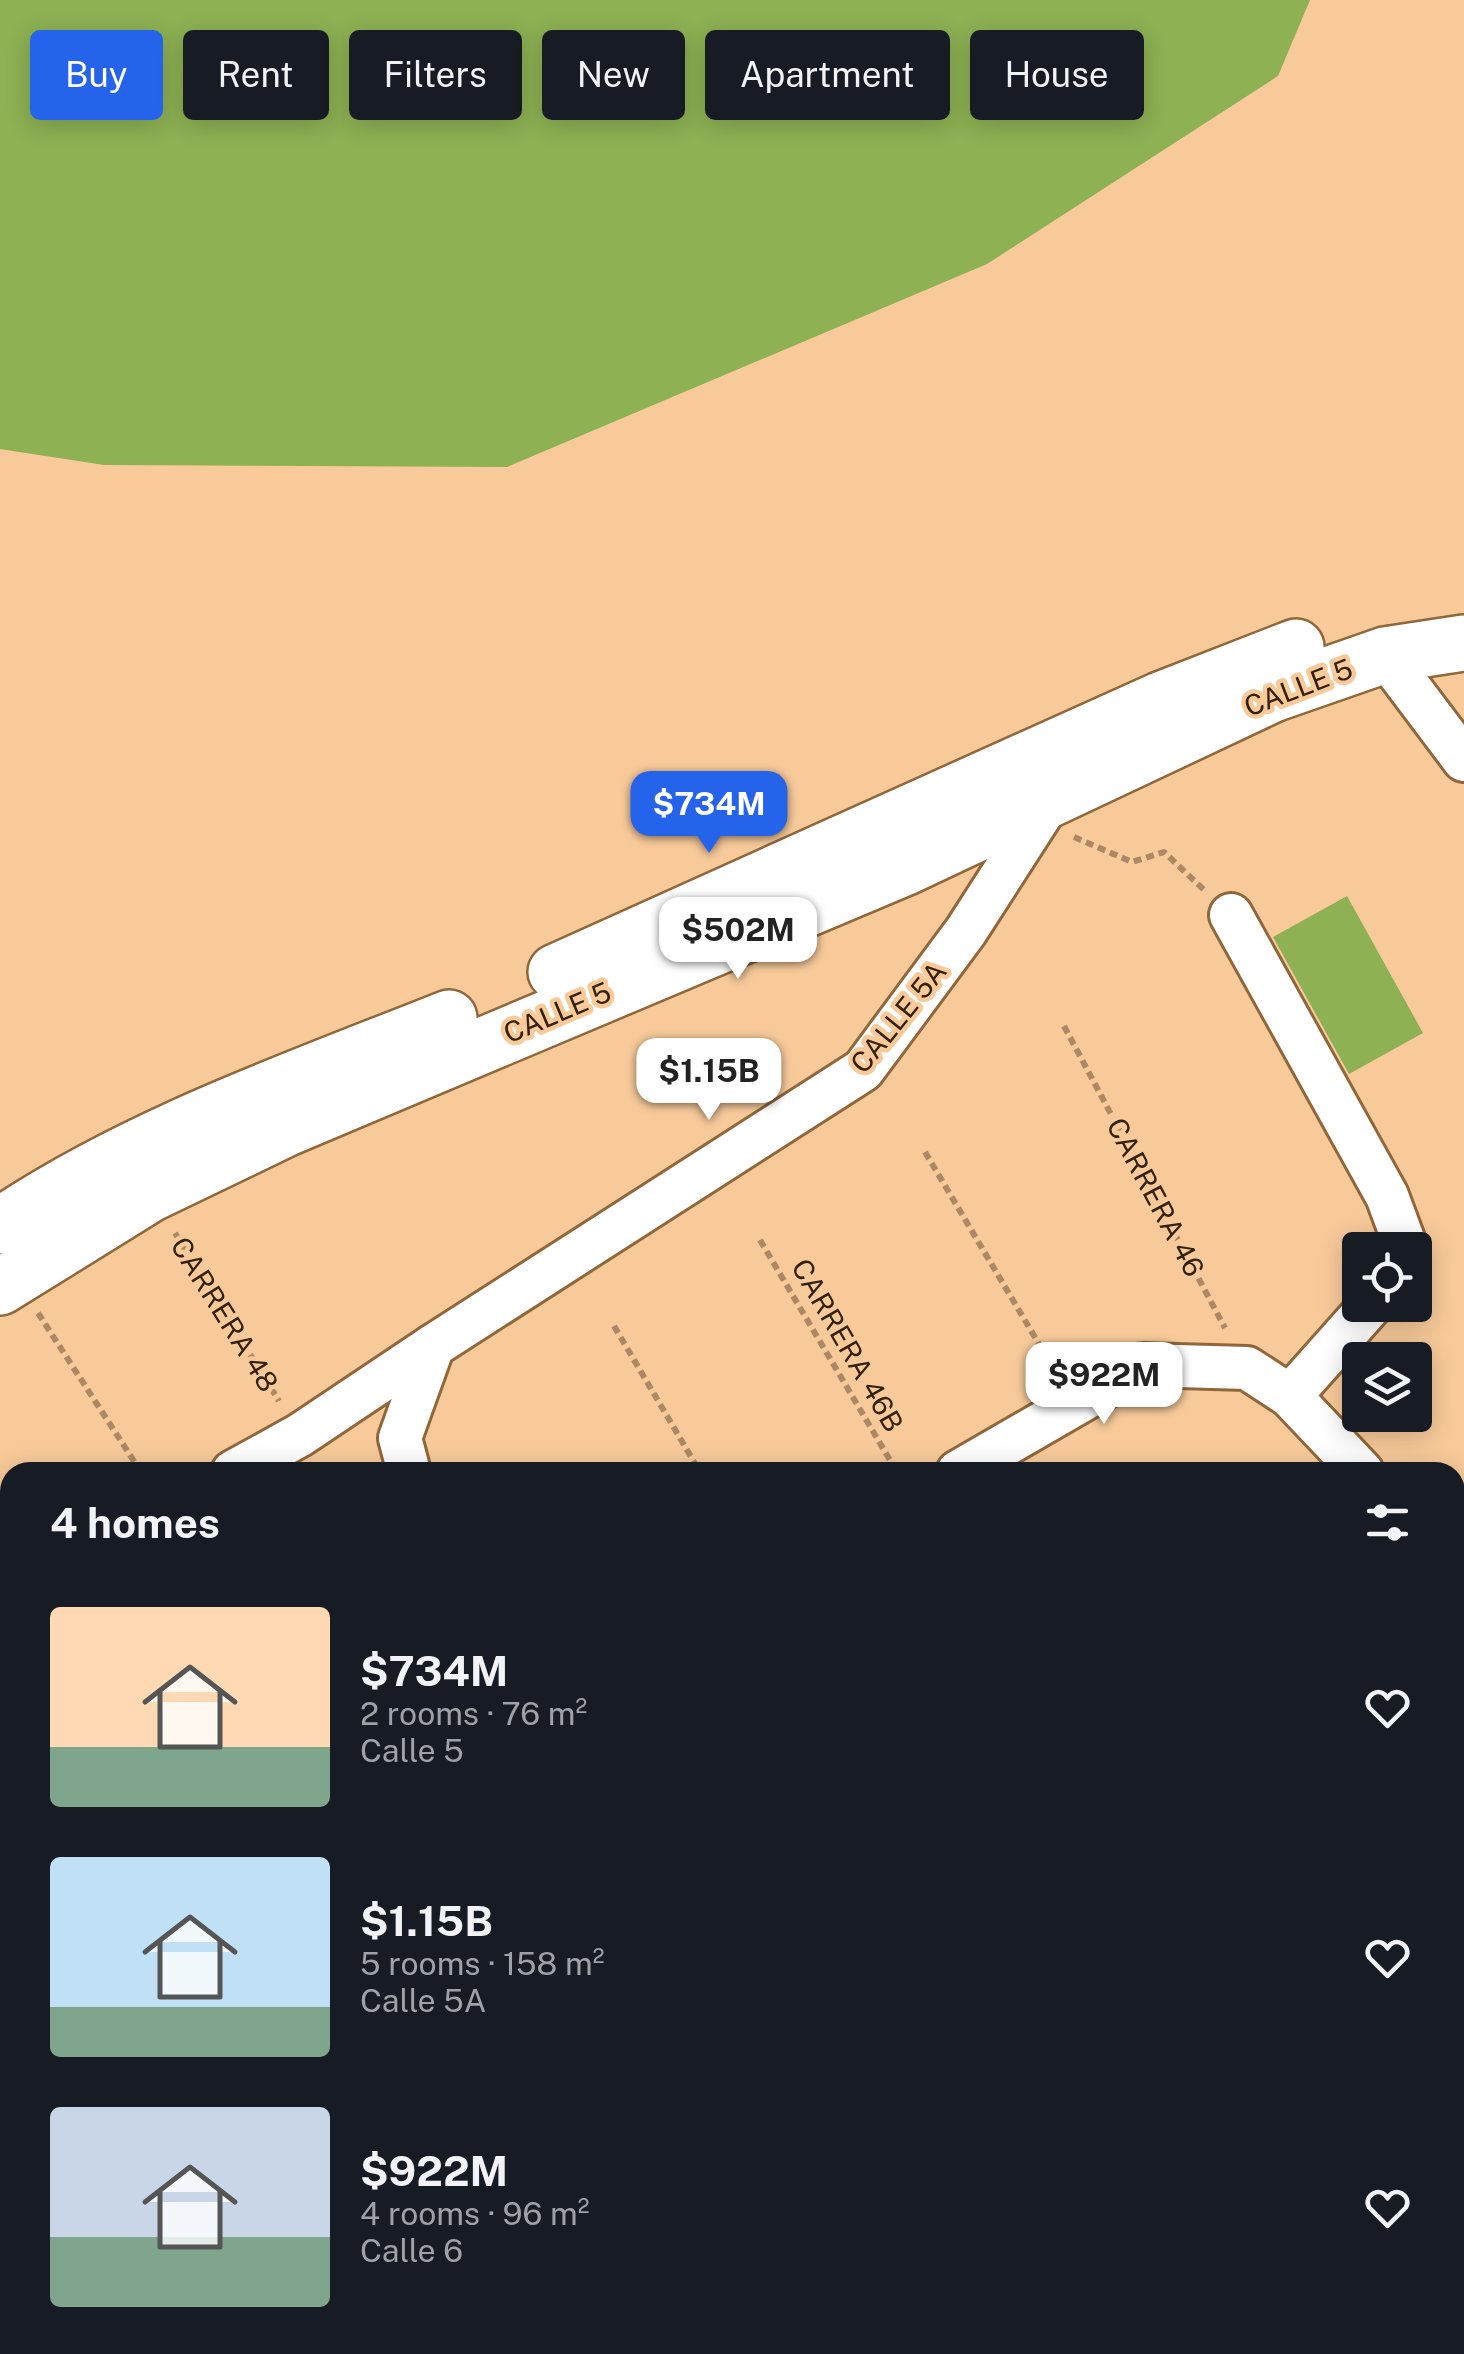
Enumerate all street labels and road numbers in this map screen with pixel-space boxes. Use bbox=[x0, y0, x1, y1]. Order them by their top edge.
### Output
street label: CALLE 5 bbox=[1239, 651, 1357, 723]
street label: CALLE 5A bbox=[843, 955, 953, 1079]
street label: CALLE 5 bbox=[498, 975, 616, 1049]
street label: CARRERA 46 bbox=[1100, 1112, 1212, 1282]
street label: CARRERA 48 bbox=[164, 1231, 286, 1397]
street label: CARRERA 46B bbox=[785, 1253, 911, 1437]

